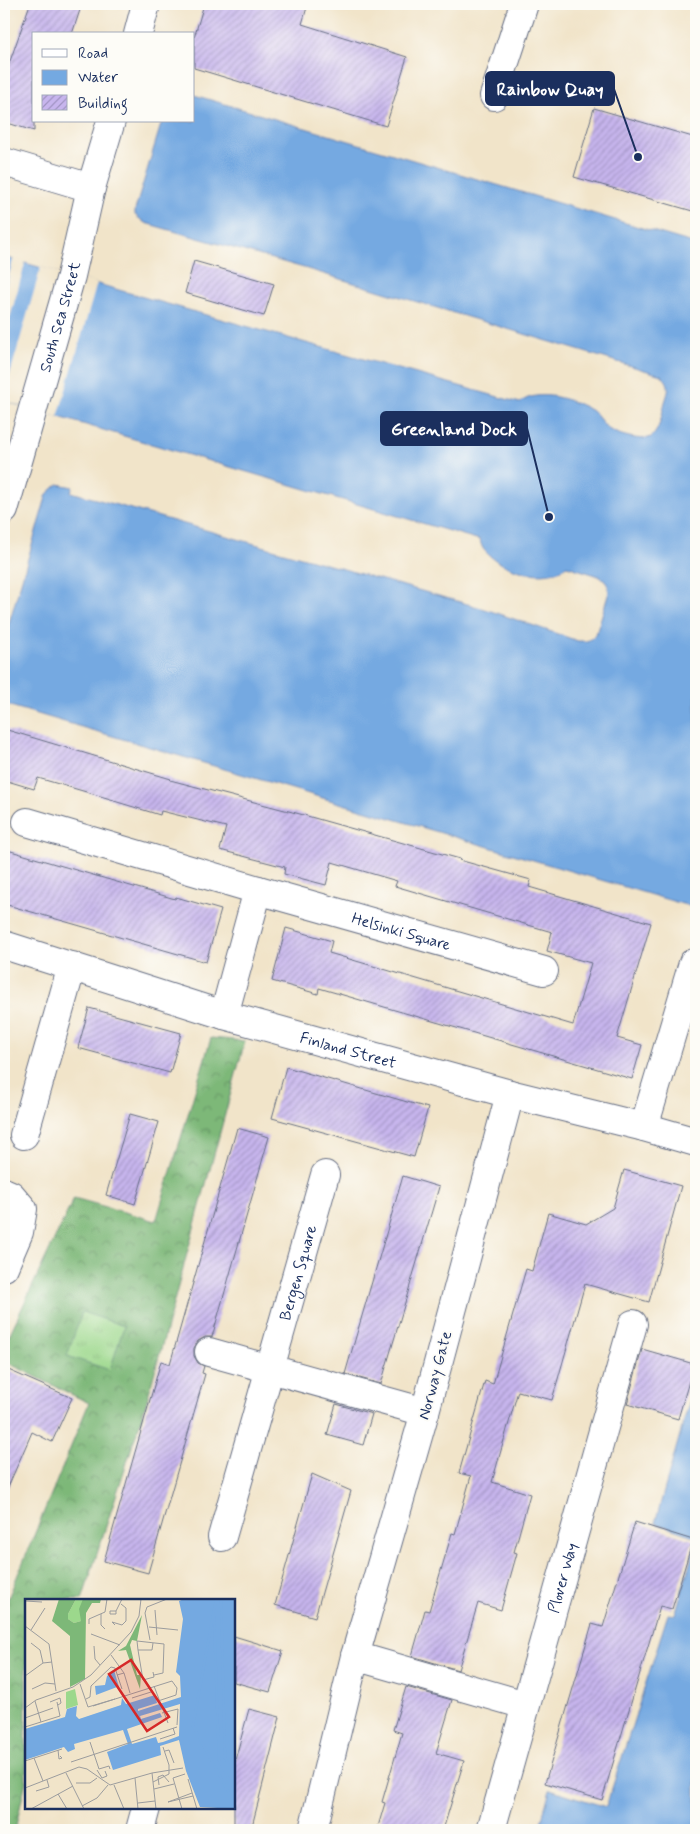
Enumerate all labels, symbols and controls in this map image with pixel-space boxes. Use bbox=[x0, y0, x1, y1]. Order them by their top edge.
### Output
legend bbox=[32, 32, 195, 122]
text: Road bbox=[78, 44, 108, 64]
text: Water bbox=[78, 68, 118, 88]
callout: Rainbow Quay bbox=[486, 72, 614, 105]
text: Rainbow Quay bbox=[496, 78, 604, 102]
text: Building bbox=[78, 94, 128, 115]
street label: South Sea Street bbox=[35, 259, 86, 375]
callout: Greenland Dock bbox=[381, 412, 527, 445]
text: Greenland Dock bbox=[391, 418, 517, 442]
street label: Helsinki Square bbox=[349, 908, 454, 956]
street label: Finland Street bbox=[298, 1028, 399, 1074]
street label: Bergen Square bbox=[275, 1222, 322, 1323]
street label: Norway Gate bbox=[414, 1329, 457, 1422]
street label: Plover Way bbox=[543, 1541, 583, 1616]
inset map bbox=[25, 1599, 235, 1809]

